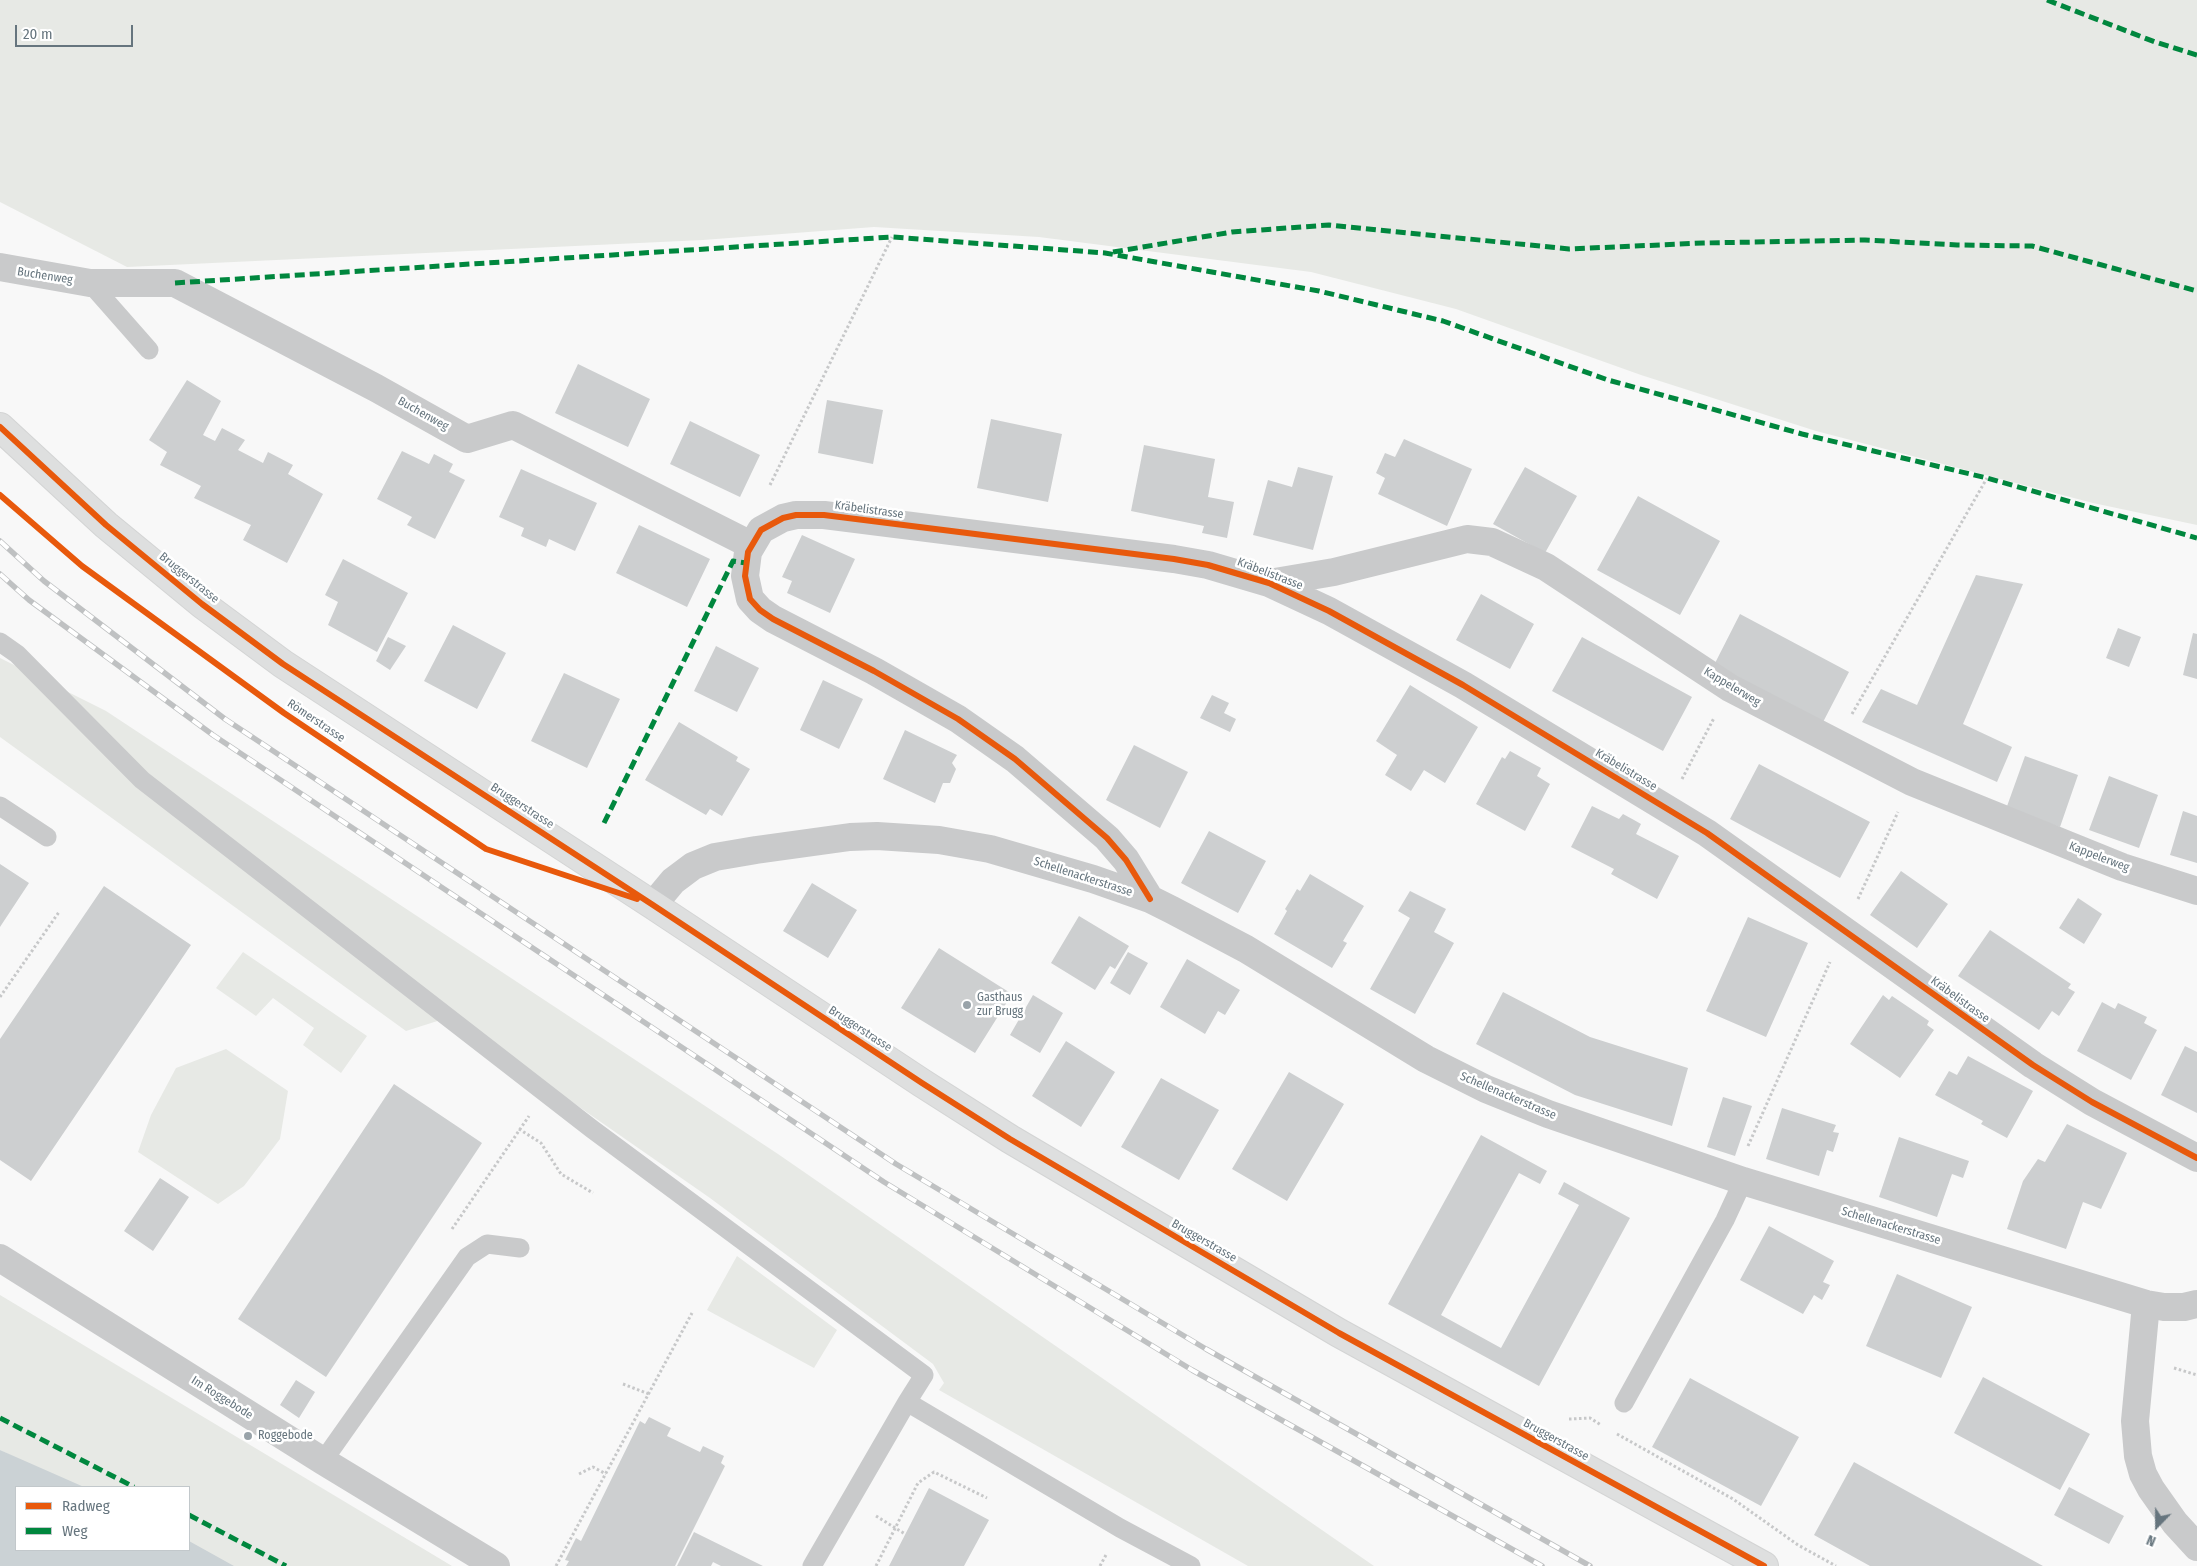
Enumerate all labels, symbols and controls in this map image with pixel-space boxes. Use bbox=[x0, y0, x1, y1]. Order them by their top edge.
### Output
scale bar bbox=[18, 15, 135, 47]
text: 20 m bbox=[23, 25, 53, 43]
street label: Buchenweg bbox=[16, 265, 74, 287]
street label: Buchenweg bbox=[395, 394, 451, 434]
street label: Kräbelistrasse bbox=[834, 498, 904, 522]
street label: Bruggerstrasse bbox=[156, 550, 222, 606]
street label: Kräbelistrasse bbox=[1235, 555, 1305, 593]
street label: Kappelerweg bbox=[1701, 664, 1763, 710]
street label: Römerstrasse bbox=[284, 696, 348, 746]
street label: Kräbelistrasse bbox=[1593, 746, 1659, 794]
street label: Bruggerstrasse bbox=[488, 780, 556, 832]
street label: Kappelerweg bbox=[2067, 839, 2131, 875]
street label: Schellenackerstrasse bbox=[1032, 854, 1134, 900]
street label: Kräbelistrasse bbox=[1928, 974, 1992, 1026]
place label: Gasthaus zur Brugg bbox=[977, 991, 1023, 1019]
marker: Gasthaus zur Brugg bbox=[961, 999, 973, 1011]
street label: Bruggerstrasse bbox=[826, 1003, 894, 1055]
street label: Schellenackerstrasse bbox=[1458, 1069, 1558, 1123]
street label: Schellenackerstrasse bbox=[1840, 1204, 1942, 1248]
street label: Bruggerstrasse bbox=[1169, 1217, 1239, 1265]
street label: Im Roggebode bbox=[189, 1373, 255, 1423]
street label: Bruggerstrasse bbox=[1521, 1416, 1591, 1464]
place label: Roggebode bbox=[258, 1429, 313, 1443]
marker: Roggebode bbox=[242, 1430, 254, 1442]
legend bbox=[15, 1486, 190, 1551]
text: Radweg bbox=[62, 1497, 110, 1515]
north arrow bbox=[2132, 1501, 2182, 1551]
text: Weg bbox=[62, 1522, 88, 1540]
text: N bbox=[2144, 1531, 2158, 1550]

